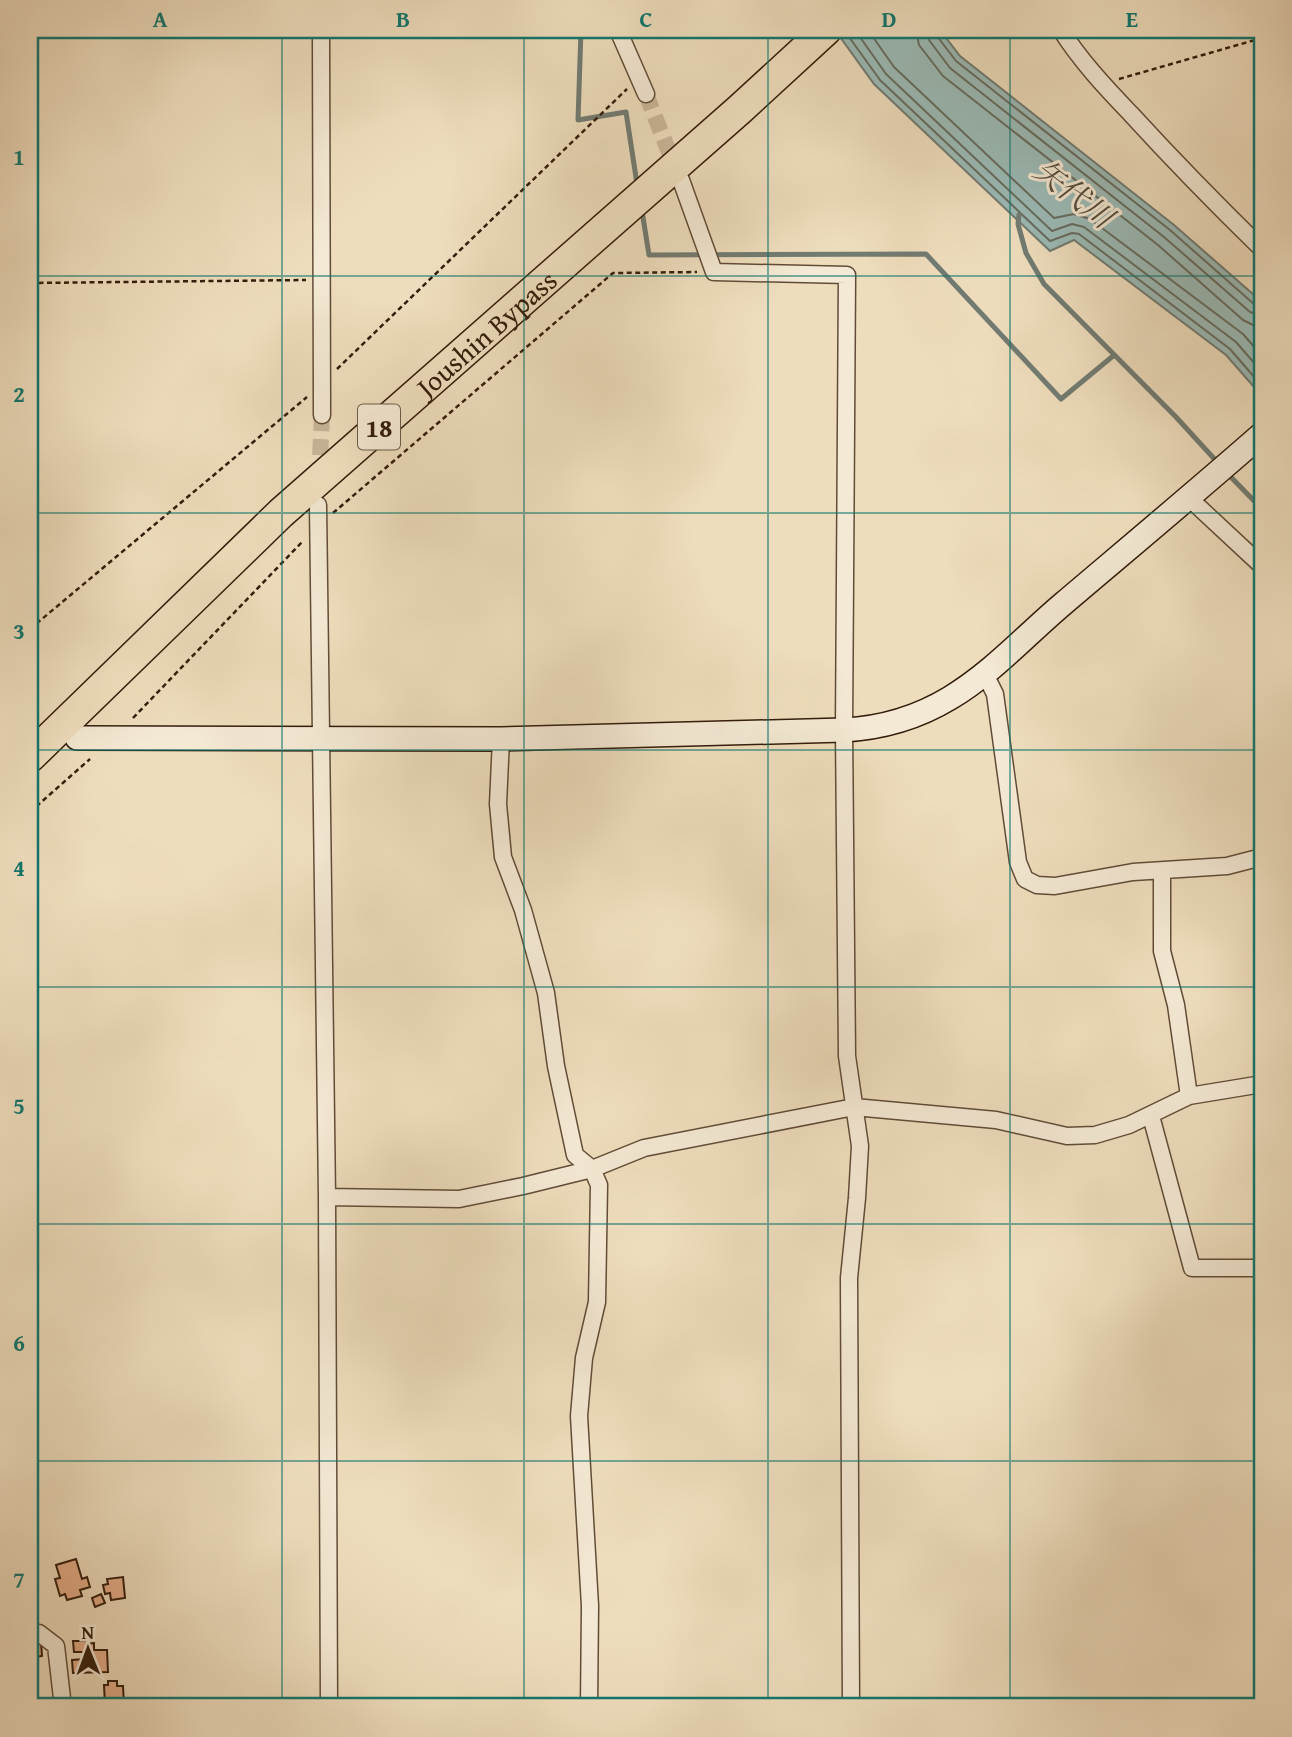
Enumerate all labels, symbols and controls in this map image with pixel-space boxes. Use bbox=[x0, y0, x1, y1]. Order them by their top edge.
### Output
text: A bbox=[153, 2, 168, 35]
text: B bbox=[396, 2, 410, 35]
text: C bbox=[639, 2, 653, 35]
text: D bbox=[882, 2, 897, 35]
text: E bbox=[1126, 2, 1138, 35]
text: 1 bbox=[13, 140, 25, 173]
water label: 矢代川 bbox=[1025, 148, 1125, 240]
street label: Joushin Bypass bbox=[404, 259, 565, 408]
text: 2 bbox=[13, 377, 25, 410]
road number: 18 bbox=[358, 404, 400, 449]
text: 3 bbox=[13, 614, 25, 647]
text: 4 bbox=[13, 851, 25, 884]
text: 5 bbox=[13, 1089, 25, 1122]
text: 6 bbox=[13, 1326, 25, 1359]
text: 7 bbox=[13, 1563, 25, 1596]
north arrow bbox=[52, 1614, 122, 1684]
text: N bbox=[81, 1618, 95, 1646]

